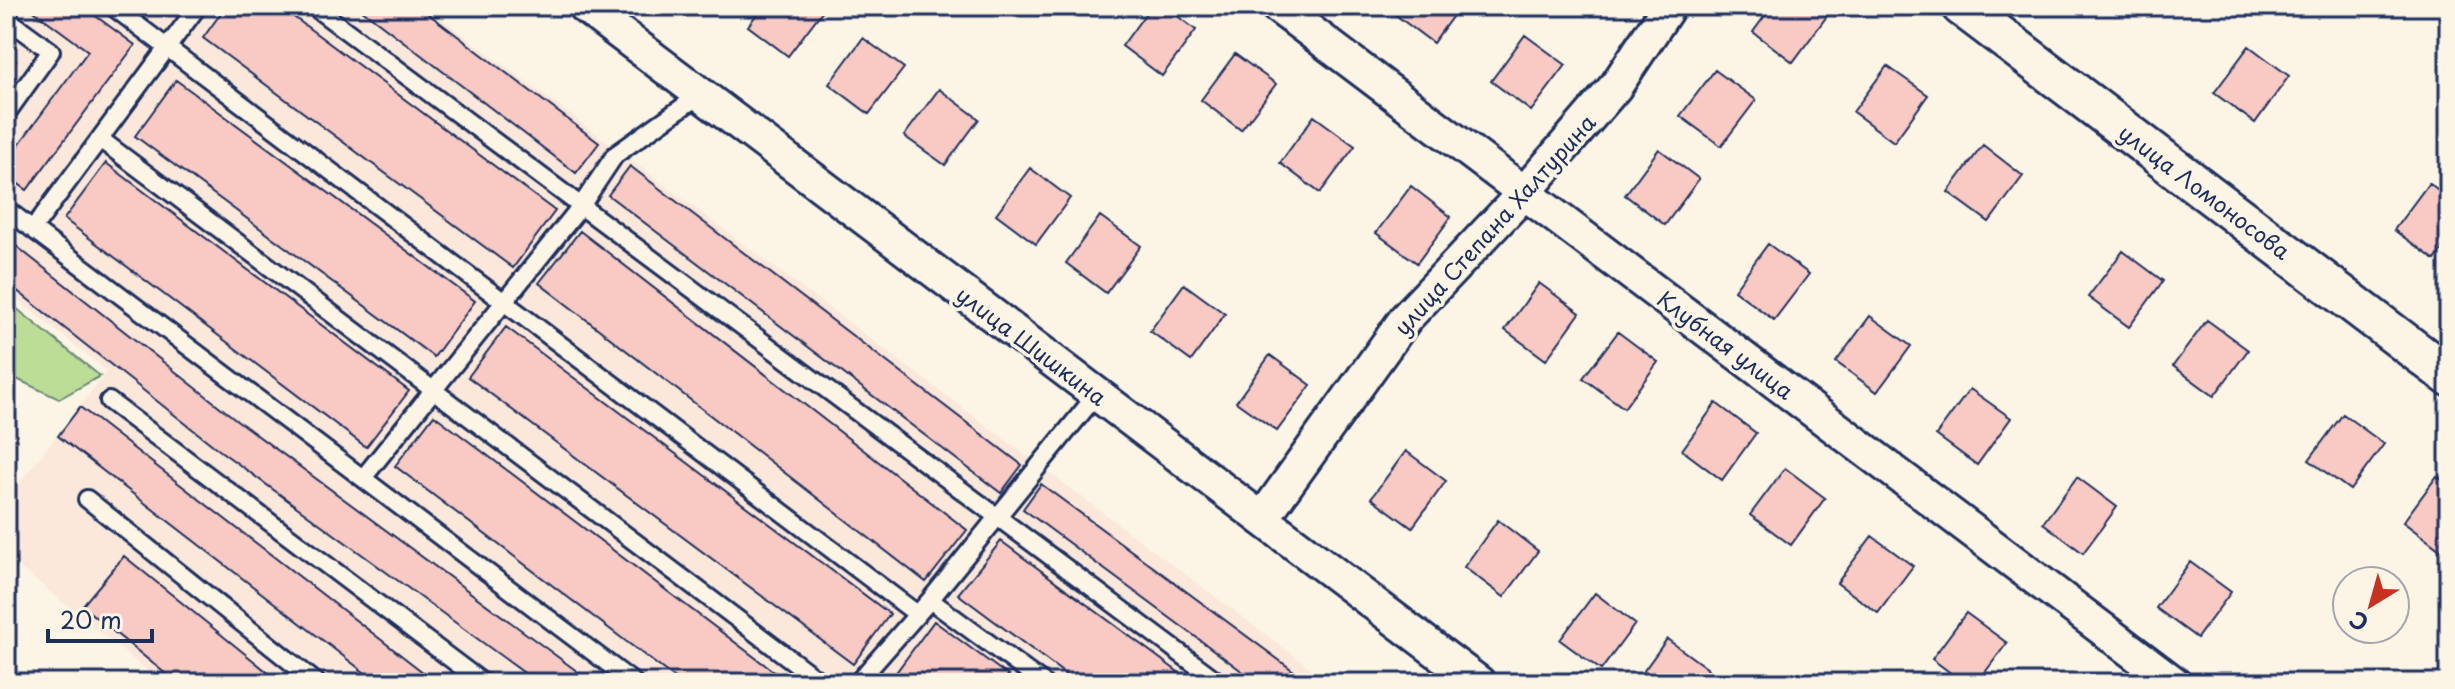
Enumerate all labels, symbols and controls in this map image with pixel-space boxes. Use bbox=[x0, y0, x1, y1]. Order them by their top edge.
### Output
street label: улица Степана Халтурина bbox=[1386, 106, 1603, 342]
street label: улица Ломоносова bbox=[2112, 115, 2298, 267]
street label: улица Шишкина bbox=[950, 277, 1114, 413]
street label: Клубная улица bbox=[1651, 282, 1801, 406]
north arrow bbox=[2331, 565, 2411, 645]
scale bar bbox=[48, 593, 152, 643]
text: 20 m bbox=[60, 601, 122, 637]
text: С bbox=[2342, 604, 2375, 640]

